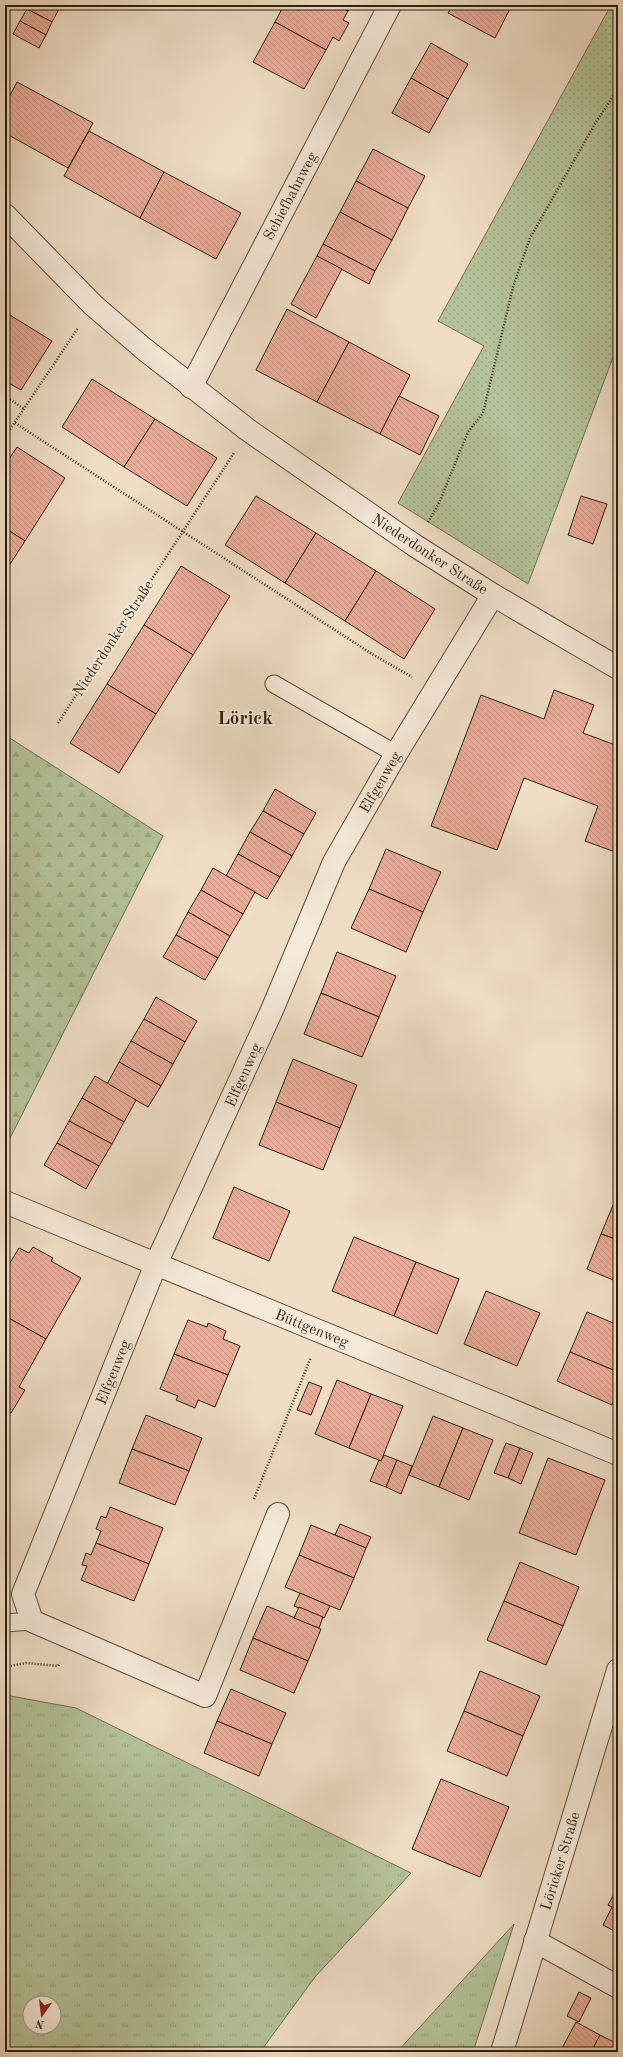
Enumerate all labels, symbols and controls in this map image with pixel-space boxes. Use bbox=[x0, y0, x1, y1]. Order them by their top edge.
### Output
street label: Schiefbahnweg bbox=[262, 150, 321, 243]
street label: Niederdonker Straße bbox=[369, 512, 490, 598]
street label: Niederdonker Straße bbox=[71, 578, 157, 699]
district label: Lörick bbox=[217, 710, 273, 729]
street label: Elfgenweg bbox=[358, 749, 405, 816]
street label: Elfgenweg bbox=[224, 1041, 265, 1110]
street label: Büttgenweg bbox=[273, 1308, 350, 1351]
street label: Elfgenweg bbox=[95, 1338, 134, 1407]
street label: Löricker Straße bbox=[539, 1810, 584, 1912]
north arrow bbox=[22, 1995, 62, 2035]
text: N bbox=[34, 2017, 45, 2030]

